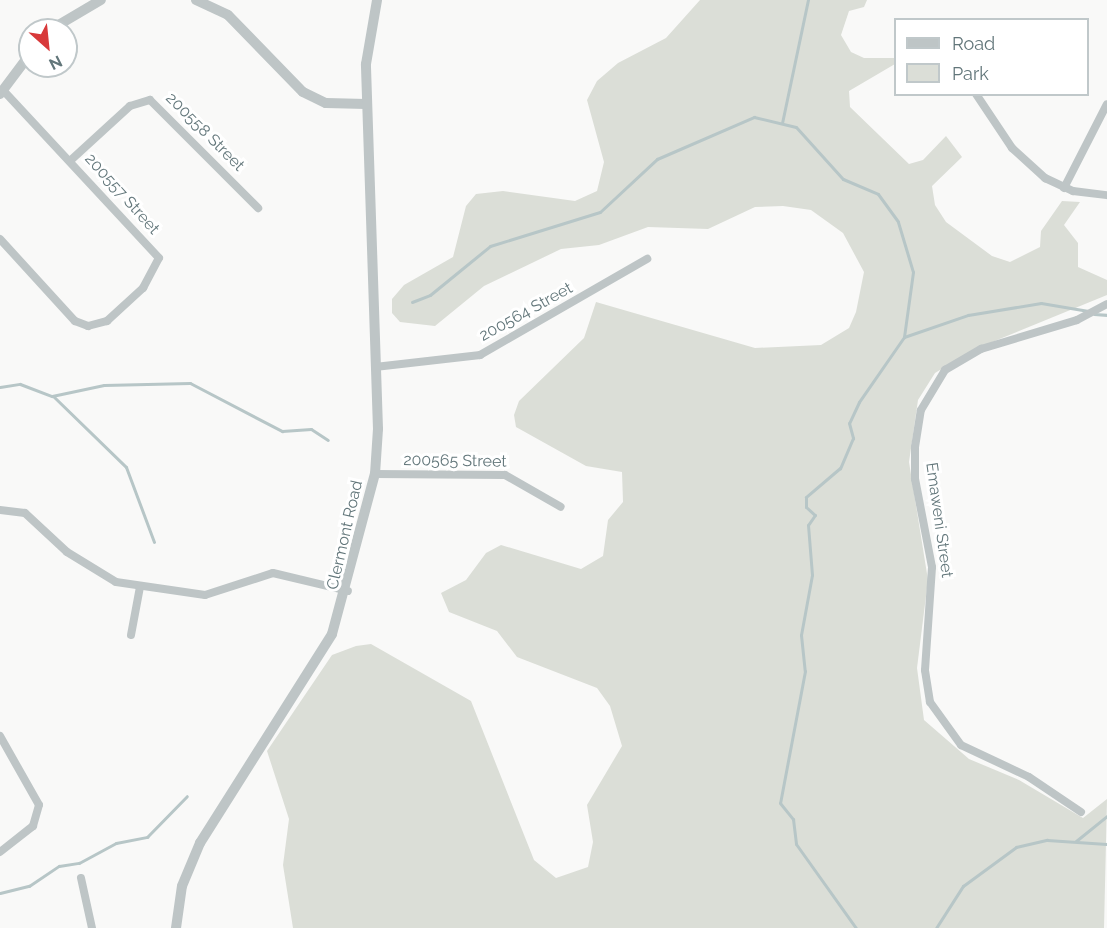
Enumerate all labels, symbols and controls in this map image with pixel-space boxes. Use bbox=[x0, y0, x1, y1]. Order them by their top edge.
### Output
north arrow bbox=[18, 18, 78, 78]
legend bbox=[894, 18, 1089, 96]
text: Road bbox=[952, 33, 995, 54]
text: N bbox=[46, 51, 65, 74]
text: Park bbox=[952, 63, 989, 84]
street label: 200558 Street bbox=[162, 89, 248, 175]
street label: 200557 Street bbox=[81, 150, 163, 238]
street label: 200564 Street bbox=[476, 279, 576, 345]
street label: 200565 Street bbox=[403, 450, 507, 472]
street label: Emaweni Street bbox=[921, 461, 957, 579]
street label: Clermont Road bbox=[323, 478, 367, 592]

